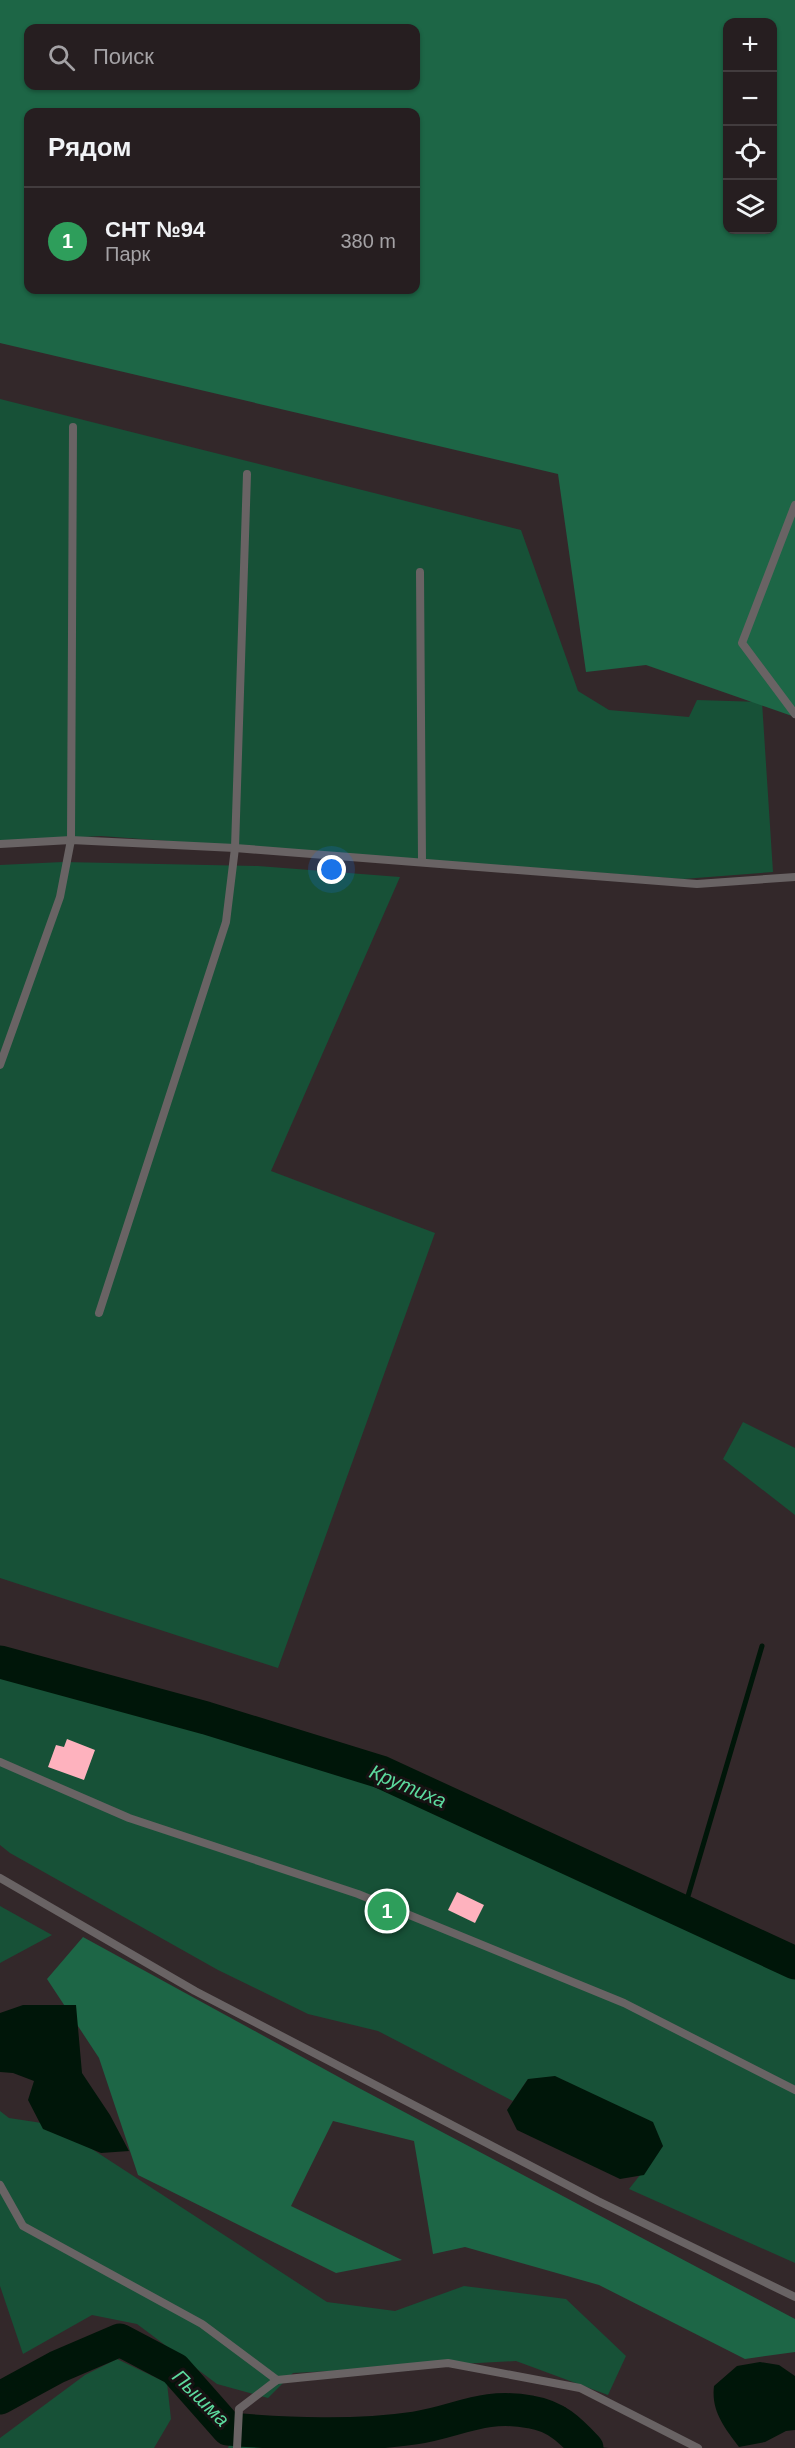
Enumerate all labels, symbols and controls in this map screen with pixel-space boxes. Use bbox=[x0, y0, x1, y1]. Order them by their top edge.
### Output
map controls bbox=[723, 18, 777, 234]
button: + bbox=[723, 18, 777, 72]
search box bbox=[24, 24, 420, 90]
icon: search bbox=[45, 41, 78, 74]
text: Поиск bbox=[93, 44, 154, 69]
button: − bbox=[723, 72, 777, 126]
button: locate bbox=[723, 126, 777, 180]
text: Рядом bbox=[48, 132, 131, 162]
button: layers bbox=[723, 180, 777, 234]
text: СНТ №94 bbox=[105, 217, 205, 242]
text: 1 bbox=[62, 230, 73, 252]
text: 380 m bbox=[340, 230, 396, 252]
text: Парк bbox=[105, 243, 150, 265]
your location bbox=[317, 855, 346, 884]
water label: Крутиха bbox=[366, 1760, 450, 1812]
pin: 1 bbox=[368, 1888, 406, 1934]
water label: Пышма bbox=[168, 2365, 234, 2431]

